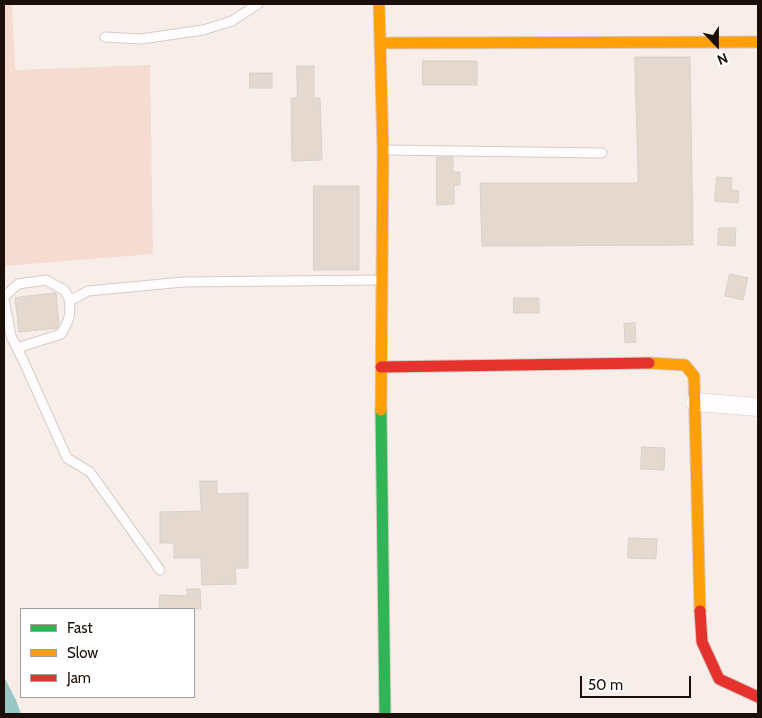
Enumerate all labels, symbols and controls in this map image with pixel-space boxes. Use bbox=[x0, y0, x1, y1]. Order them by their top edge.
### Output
north arrow bbox=[692, 20, 742, 70]
text: N bbox=[715, 49, 731, 69]
legend bbox=[20, 608, 195, 698]
text: Fast bbox=[67, 619, 92, 637]
text: Slow bbox=[67, 644, 98, 662]
scale bar bbox=[582, 666, 693, 698]
text: Jam bbox=[67, 669, 91, 687]
text: 50 m bbox=[588, 676, 623, 694]

